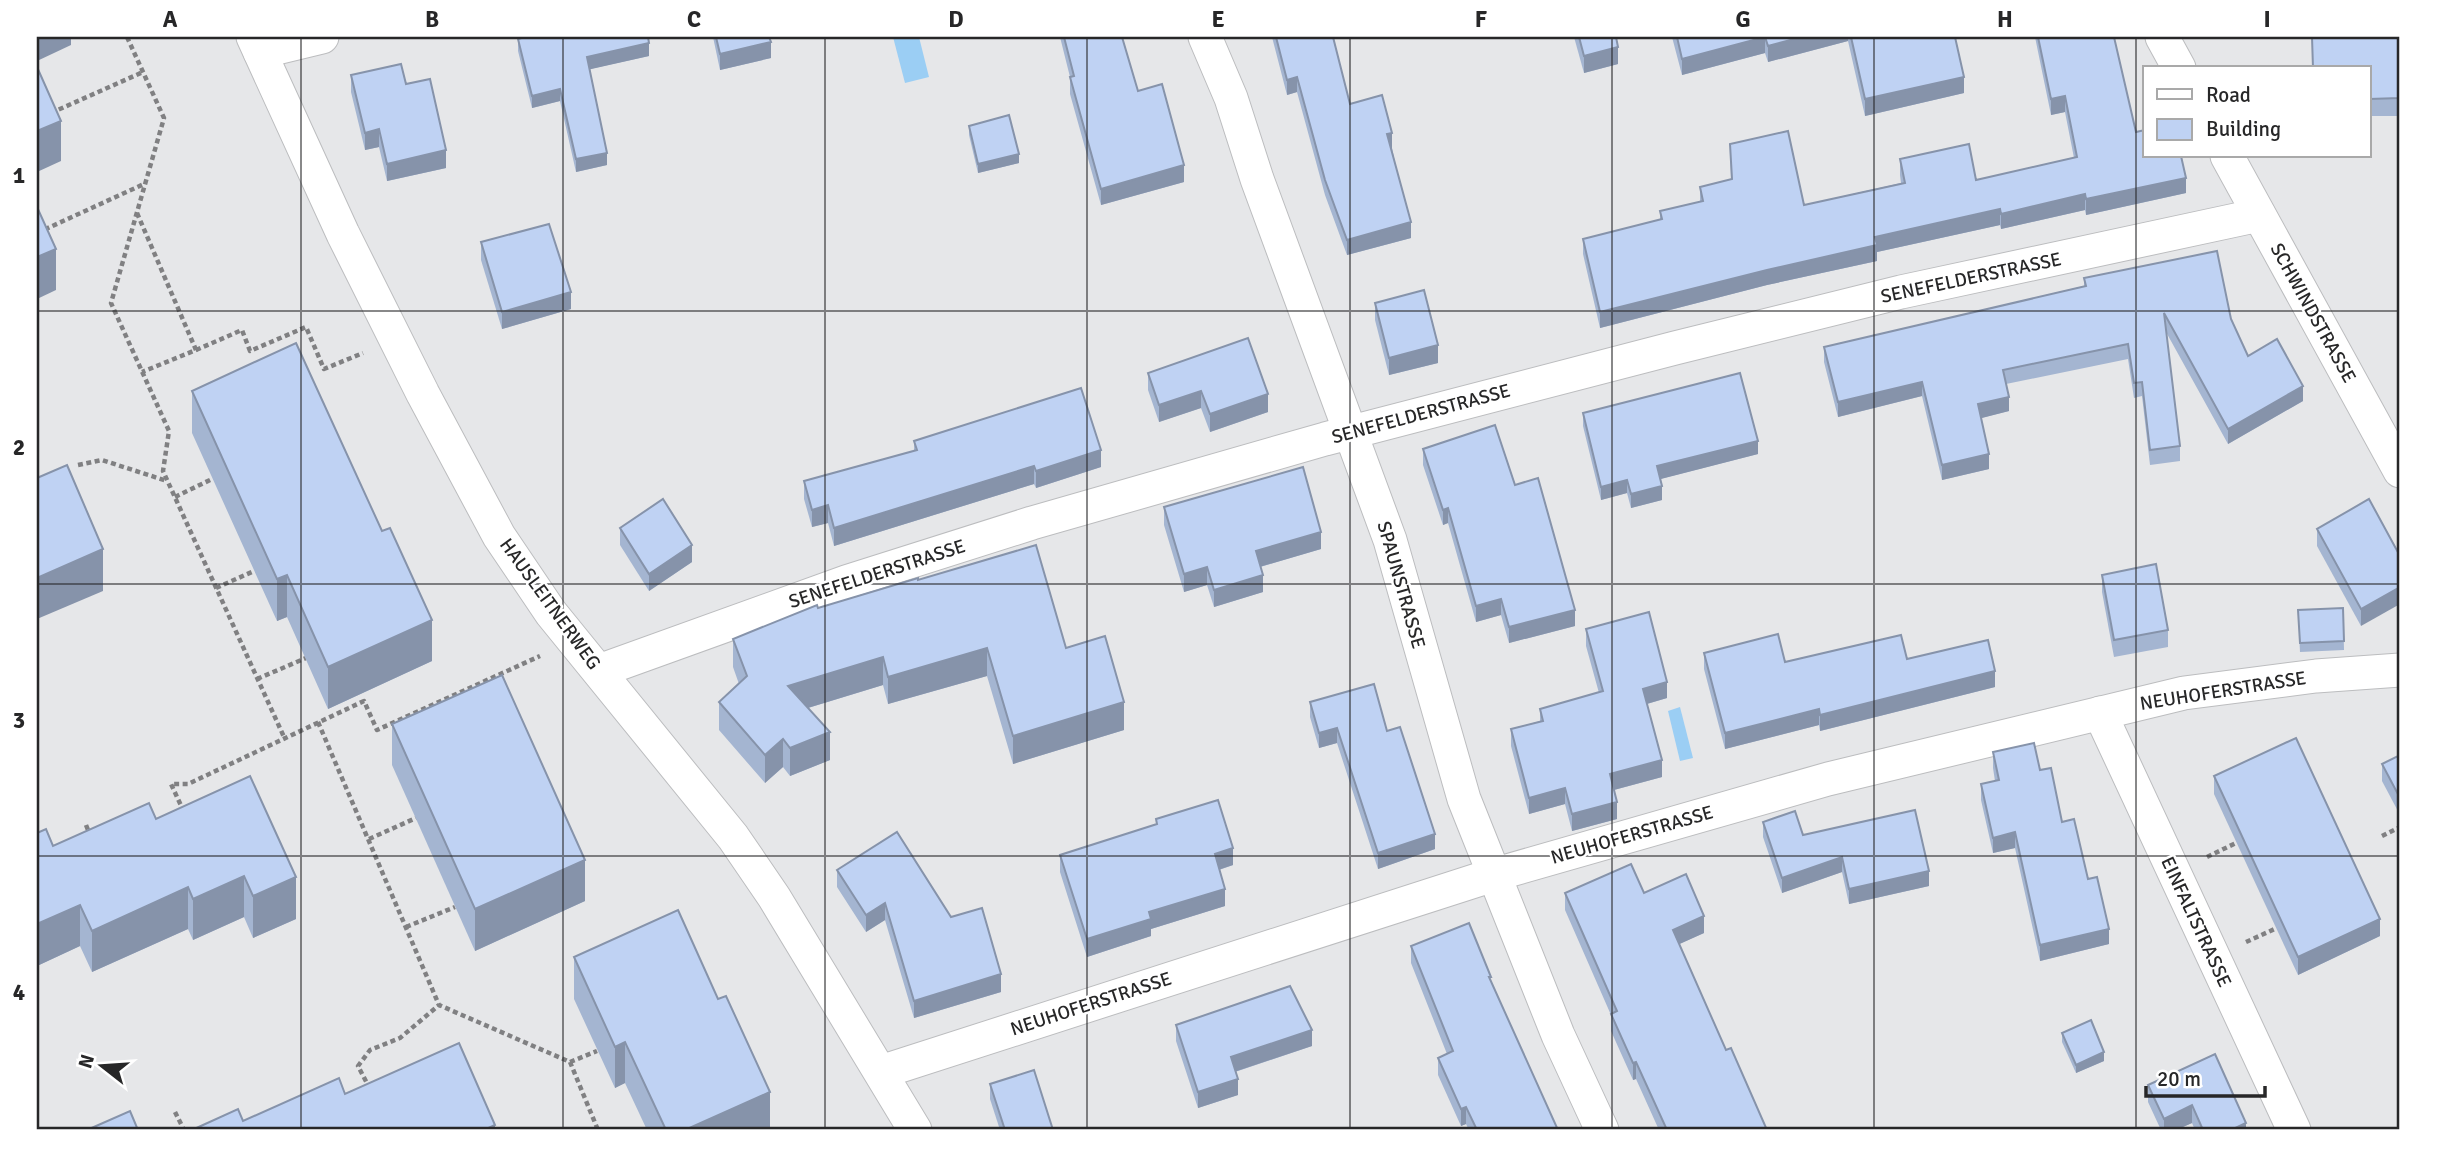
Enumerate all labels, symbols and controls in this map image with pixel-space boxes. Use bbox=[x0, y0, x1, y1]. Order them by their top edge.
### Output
text: A bbox=[163, 5, 178, 34]
text: B bbox=[425, 5, 439, 34]
text: C bbox=[687, 5, 701, 34]
text: D bbox=[948, 5, 964, 34]
text: E bbox=[1211, 5, 1225, 34]
text: F bbox=[1475, 5, 1487, 34]
text: G bbox=[1735, 5, 1751, 34]
text: H bbox=[1997, 5, 2013, 34]
text: I bbox=[2263, 5, 2271, 34]
legend bbox=[2143, 66, 2370, 158]
text: Road bbox=[2206, 82, 2251, 108]
text: Building bbox=[2206, 116, 2281, 142]
text: 1 bbox=[13, 161, 25, 190]
street label: SCHWINDSTRASSE bbox=[2265, 239, 2361, 387]
street label: SENEFELDERSTRASSE bbox=[1878, 247, 2064, 309]
street label: SENEFELDERSTRASSE bbox=[1329, 379, 1513, 449]
text: 2 bbox=[13, 433, 25, 462]
street label: SPAUNSTRASSE bbox=[1371, 519, 1431, 651]
street label: HAUSLEITNERWEG bbox=[494, 534, 606, 674]
street label: SENEFELDERSTRASSE bbox=[786, 534, 968, 614]
street label: NEUHOFERSTRASSE bbox=[2138, 666, 2308, 716]
text: 3 bbox=[13, 706, 25, 735]
street label: NEUHOFERSTRASSE bbox=[1548, 800, 1716, 870]
street label: EINFALTSTRASSE bbox=[2155, 853, 2237, 991]
street label: NEUHOFERSTRASSE bbox=[1007, 967, 1175, 1041]
text: 4 bbox=[13, 978, 25, 1007]
north arrow bbox=[66, 1030, 136, 1100]
text: N bbox=[73, 1051, 100, 1071]
scale bar bbox=[2146, 1055, 2266, 1099]
text: 20 m bbox=[2157, 1066, 2201, 1092]

